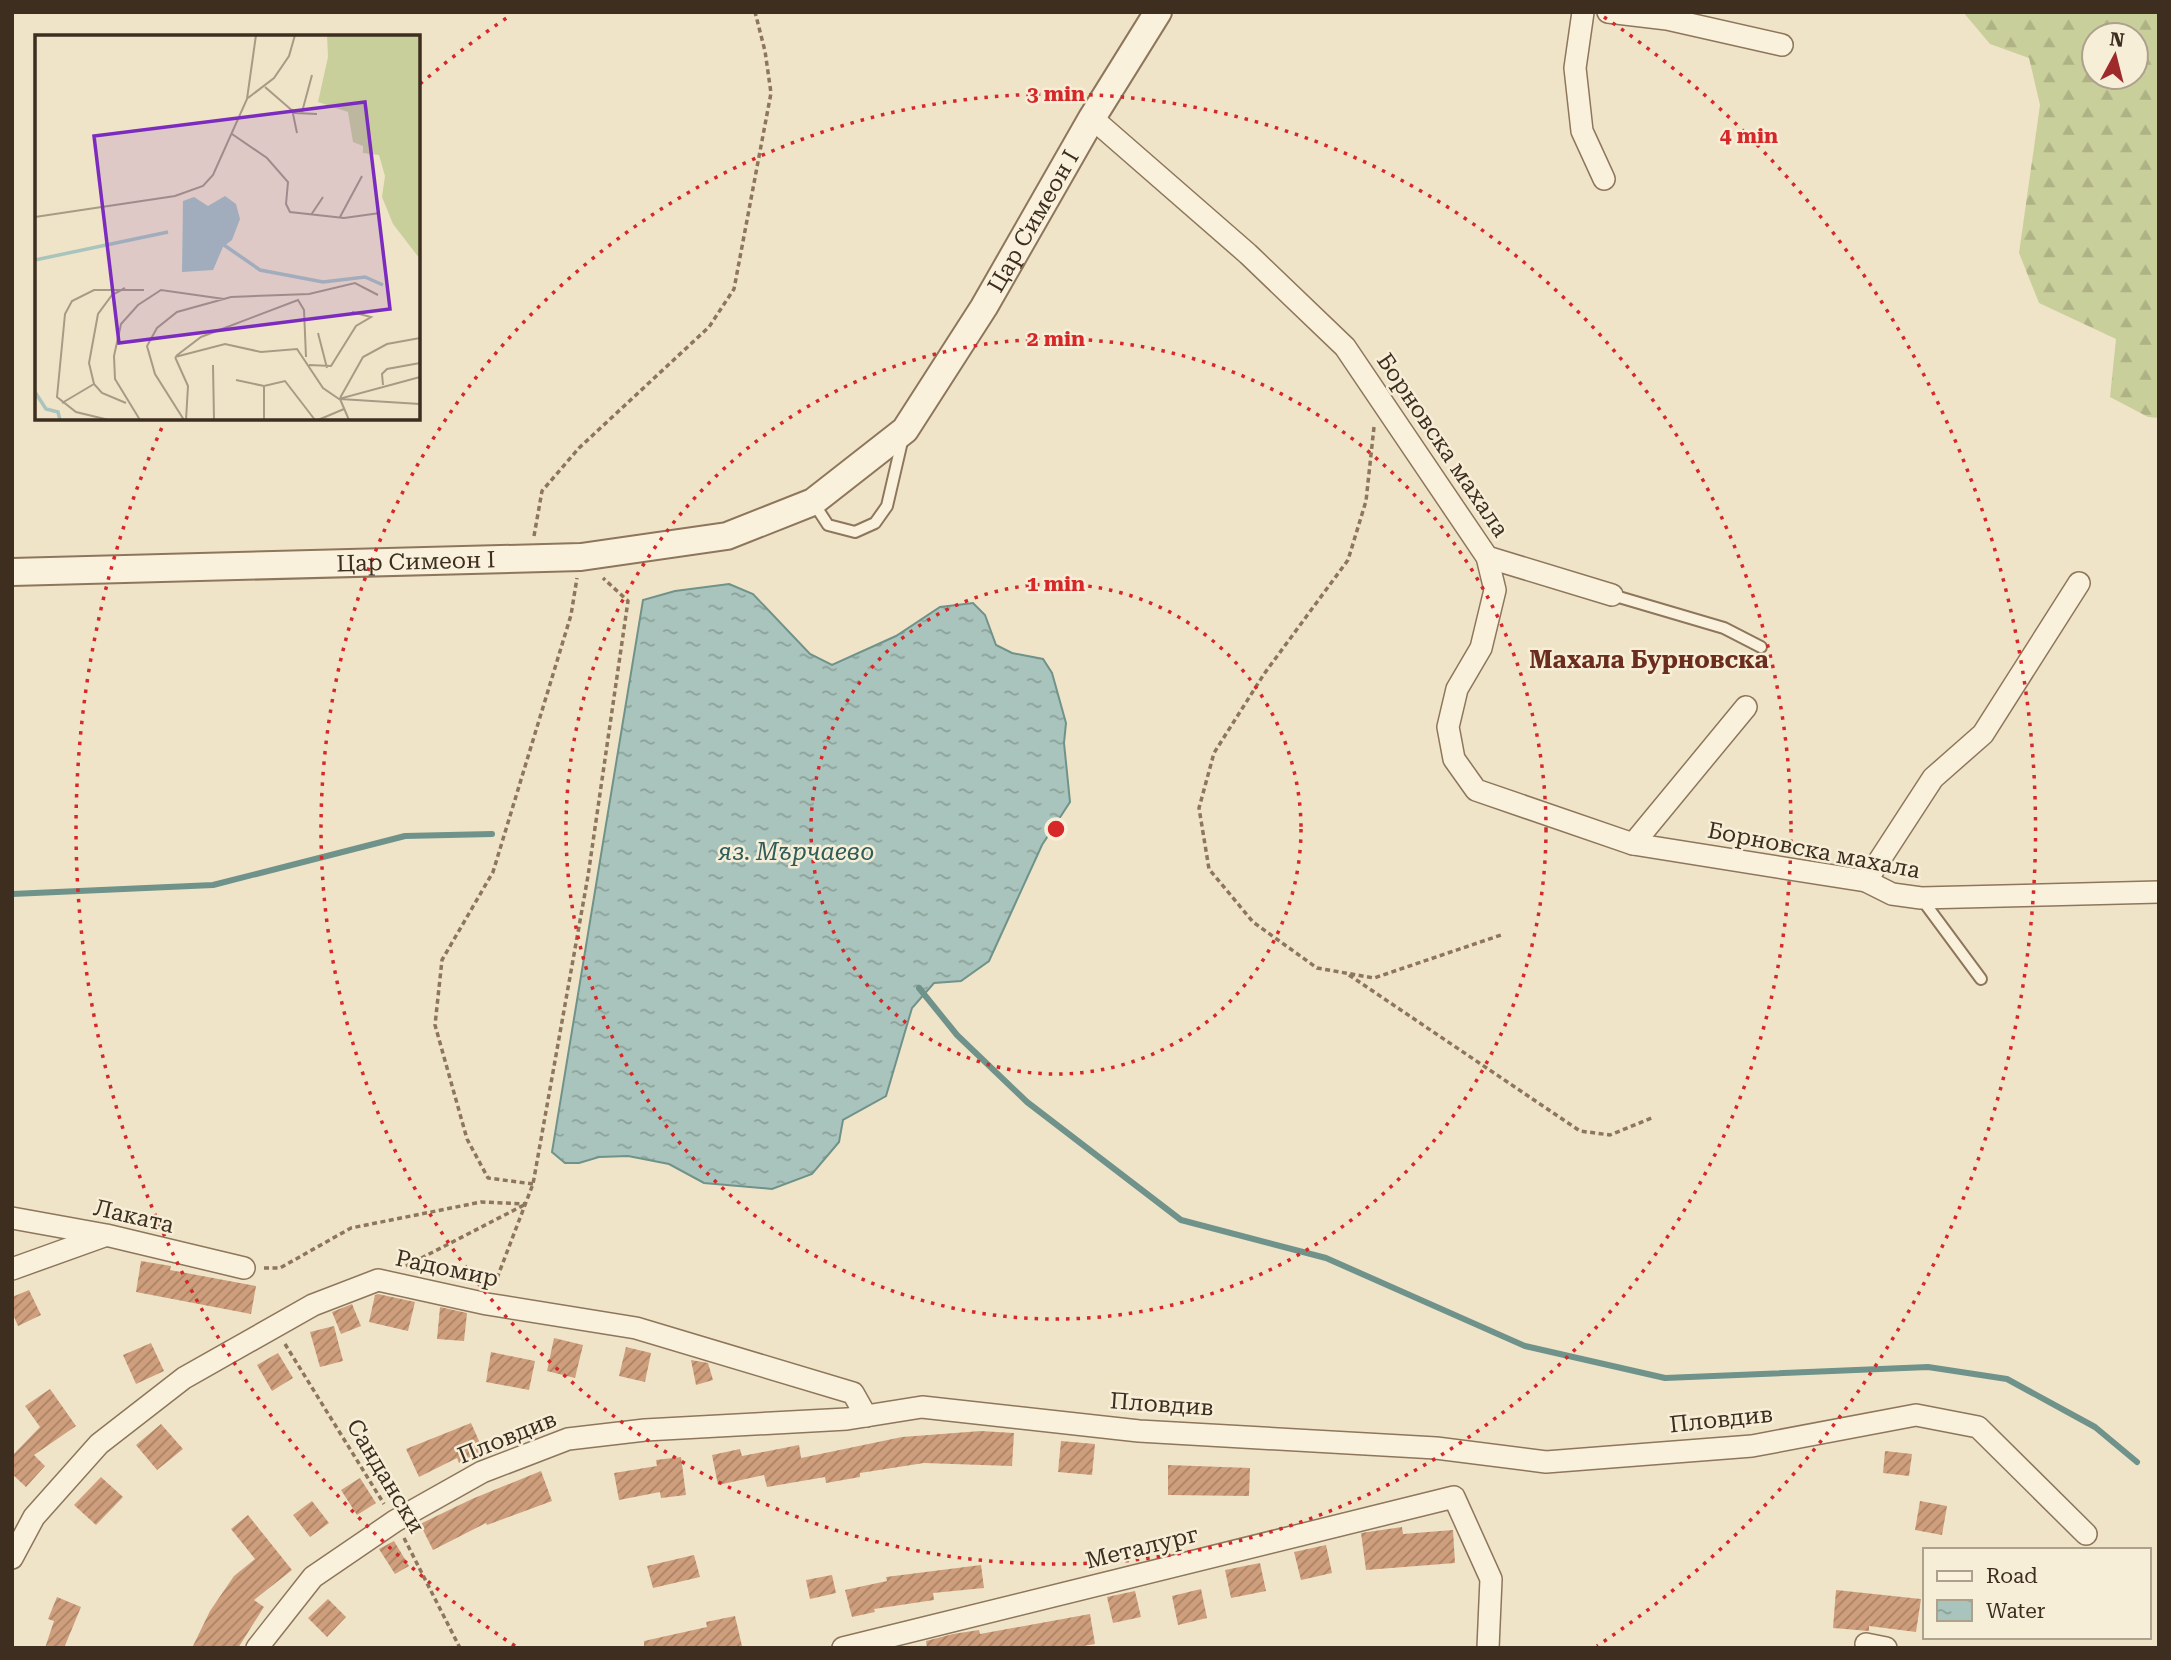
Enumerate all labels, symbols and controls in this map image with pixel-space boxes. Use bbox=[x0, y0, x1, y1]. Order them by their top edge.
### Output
north arrow bbox=[2080, 21, 2150, 91]
text: N bbox=[2108, 27, 2126, 52]
inset map bbox=[35, 35, 420, 420]
text: 3 min bbox=[1027, 82, 1085, 106]
text: 4 min bbox=[1720, 124, 1778, 148]
street label: Цар Симеон I bbox=[982, 146, 1085, 297]
text: 2 min bbox=[1027, 327, 1085, 351]
street label: Борновска махала bbox=[1371, 348, 1514, 543]
street label: Цар Симеон I bbox=[336, 546, 496, 577]
text: 1 min bbox=[1027, 572, 1085, 596]
district label: Махала Бурновска bbox=[1529, 646, 1769, 674]
centre of rings bbox=[1044, 817, 1068, 841]
street label: Борновска махала bbox=[1705, 817, 1923, 884]
water label: яз. Мърчаево bbox=[718, 838, 874, 866]
street label: Лаката bbox=[91, 1194, 177, 1239]
street label: Радомир bbox=[393, 1244, 501, 1293]
street label: Пловдив bbox=[1109, 1387, 1215, 1422]
street label: Пловдив bbox=[1668, 1401, 1774, 1438]
street label: Пловдив bbox=[454, 1405, 560, 1469]
street label: Сандански bbox=[341, 1414, 430, 1538]
street label: Металург bbox=[1083, 1520, 1201, 1575]
legend bbox=[1923, 1548, 2150, 1639]
text: Road bbox=[1986, 1564, 2038, 1588]
text: Water bbox=[1986, 1599, 2046, 1623]

